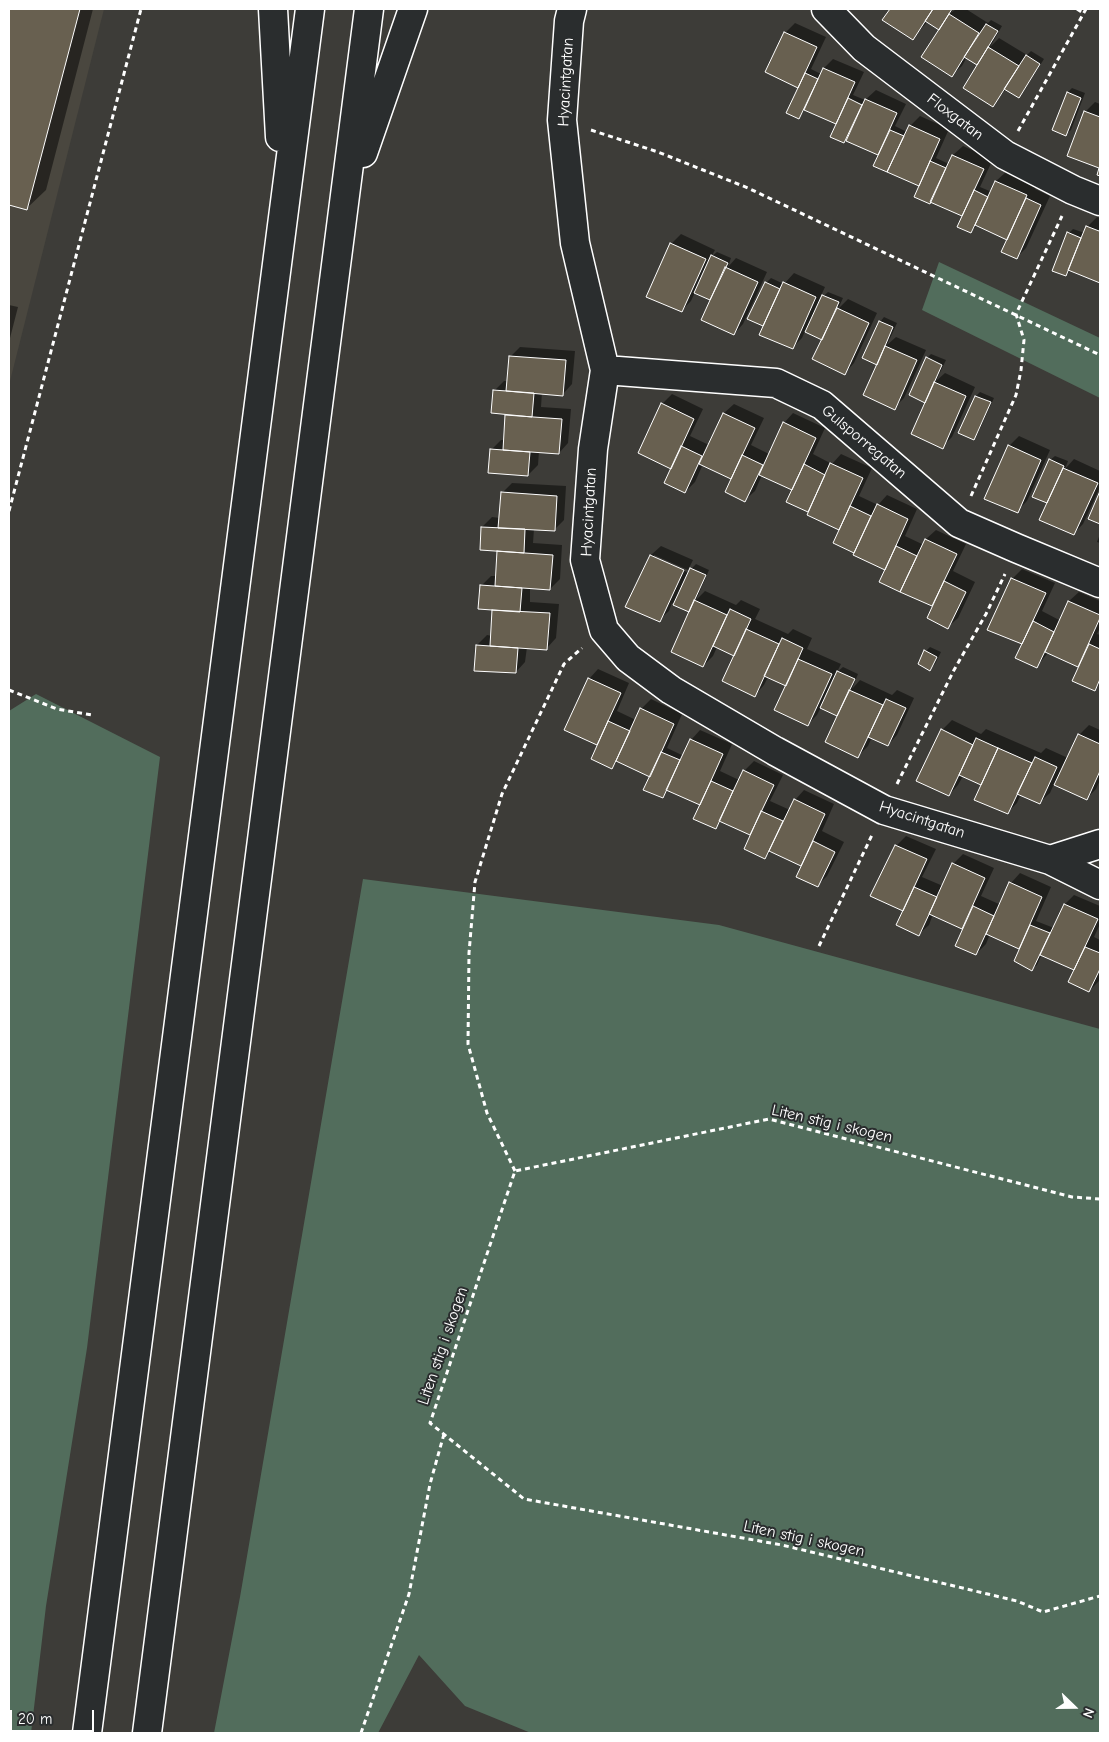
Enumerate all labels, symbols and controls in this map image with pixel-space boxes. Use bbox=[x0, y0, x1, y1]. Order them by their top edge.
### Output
street label: Hyacintgatan bbox=[554, 37, 578, 127]
street label: Floxgatan bbox=[923, 89, 987, 145]
street label: Gulsporregatan bbox=[818, 401, 910, 483]
street label: Hyacintgatan bbox=[577, 467, 601, 557]
street label: Hyacintgatan bbox=[877, 797, 967, 843]
street label: Liten stig i skogen bbox=[770, 1101, 894, 1147]
street label: Liten stig i skogen bbox=[414, 1284, 472, 1408]
street label: Liten stig i skogen bbox=[742, 1517, 866, 1561]
north arrow bbox=[1049, 1682, 1099, 1732]
scale bar bbox=[12, 1700, 96, 1732]
text: N bbox=[1079, 1705, 1098, 1720]
text: 20 m bbox=[18, 1710, 52, 1728]

